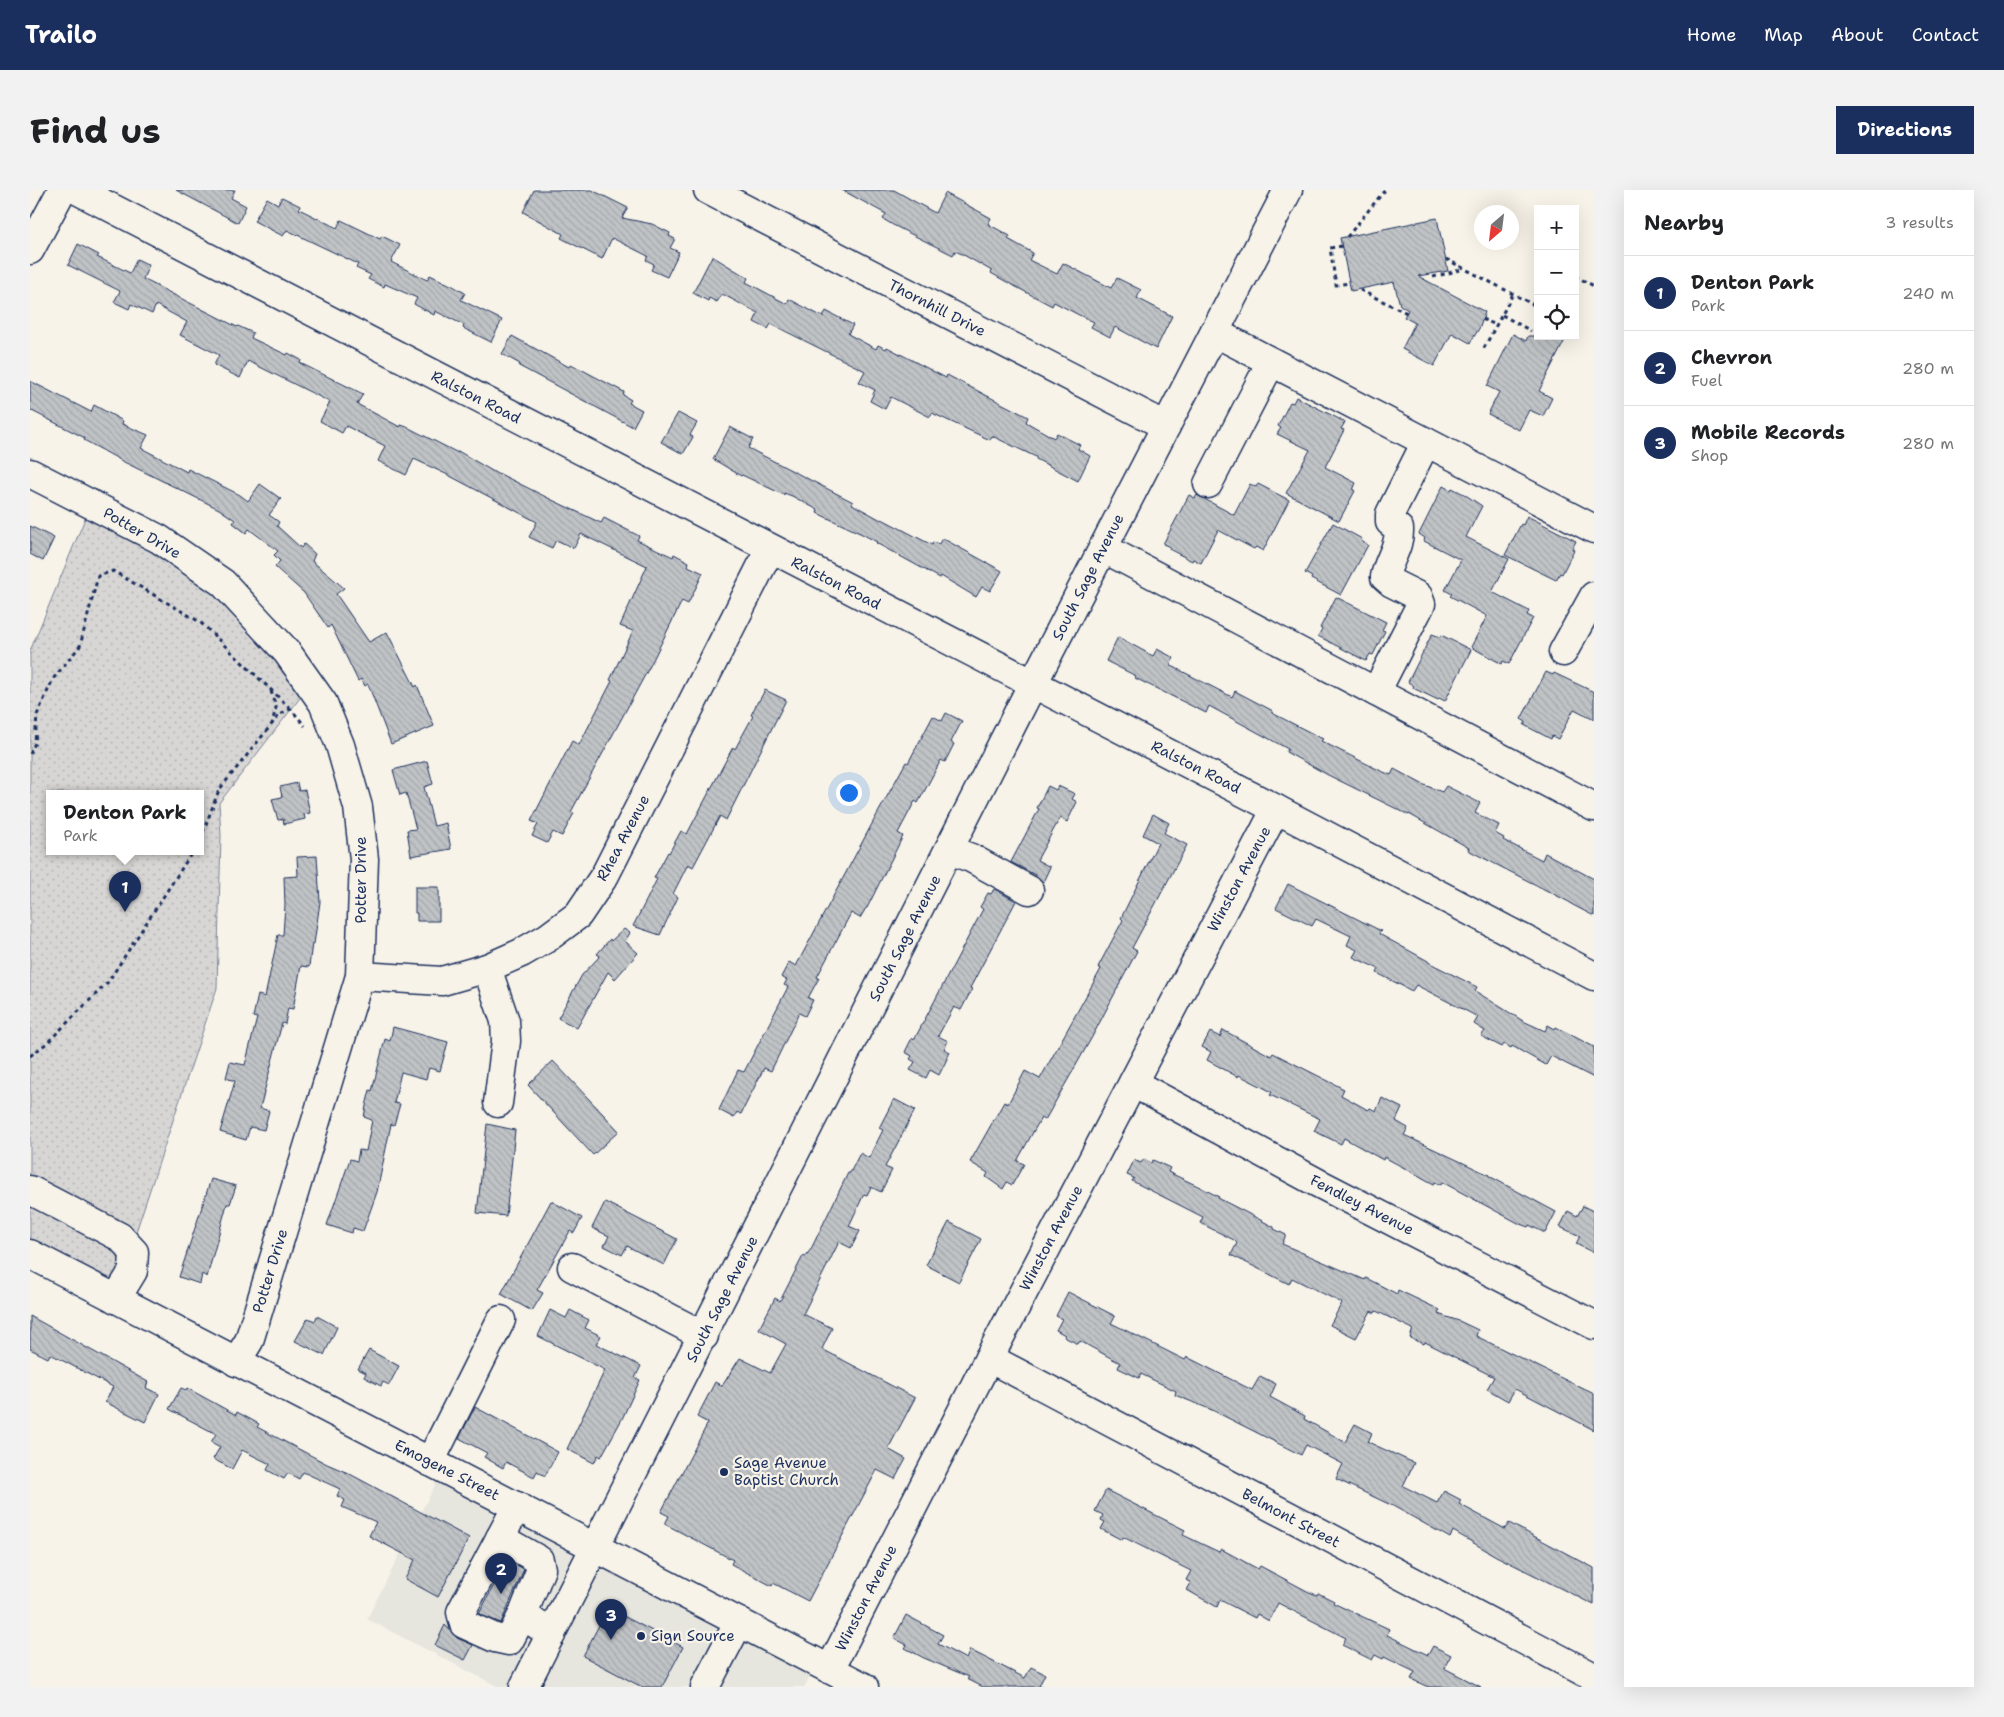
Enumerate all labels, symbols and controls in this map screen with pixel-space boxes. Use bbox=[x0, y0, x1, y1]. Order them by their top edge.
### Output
text: Trailo bbox=[25, 19, 97, 51]
text: Home bbox=[1687, 23, 1736, 47]
text: Map bbox=[1764, 23, 1803, 47]
text: About bbox=[1831, 23, 1884, 47]
text: Contact bbox=[1912, 23, 1979, 47]
button: Directions bbox=[1836, 106, 1974, 154]
text: Find us bbox=[30, 107, 161, 154]
north arrow bbox=[1474, 205, 1519, 250]
map controls bbox=[1534, 205, 1579, 340]
button: + bbox=[1534, 205, 1579, 250]
text: Nearby bbox=[1644, 209, 1724, 237]
text: 3 results bbox=[1885, 212, 1954, 233]
button: − bbox=[1534, 250, 1579, 295]
text: Denton Park bbox=[1691, 270, 1814, 295]
street label: Thornhill Drive bbox=[885, 275, 989, 341]
text: 1 bbox=[1656, 283, 1664, 304]
text: 240 m bbox=[1902, 283, 1954, 304]
button: locate bbox=[1534, 295, 1579, 340]
text: Park bbox=[1691, 295, 1725, 316]
text: Chevron bbox=[1691, 345, 1772, 370]
text: 2 bbox=[1654, 358, 1666, 379]
text: 280 m bbox=[1902, 358, 1954, 379]
street label: Ralston Road bbox=[428, 366, 525, 428]
text: Fuel bbox=[1691, 370, 1722, 391]
text: Mobile Records bbox=[1691, 420, 1845, 445]
text: 3 bbox=[1654, 433, 1666, 454]
text: 280 m bbox=[1902, 433, 1954, 454]
text: Shop bbox=[1691, 445, 1728, 466]
street label: Potter Drive bbox=[99, 503, 185, 563]
street label: South Sage Avenue bbox=[1047, 510, 1129, 644]
street label: Ralston Road bbox=[788, 552, 885, 614]
street label: Ralston Road bbox=[1148, 736, 1245, 798]
your location bbox=[836, 780, 862, 806]
popup bbox=[46, 790, 204, 855]
street label: Rhea Avenue bbox=[592, 791, 654, 885]
text: Denton Park bbox=[63, 800, 187, 825]
street label: Winston Avenue bbox=[1203, 823, 1275, 935]
text: Park bbox=[63, 825, 98, 846]
street label: Potter Drive bbox=[351, 837, 371, 923]
pin: 1 bbox=[109, 871, 141, 912]
street label: South Sage Avenue bbox=[864, 871, 946, 1005]
street label: Fendley Avenue bbox=[1307, 1170, 1417, 1240]
street label: Winston Avenue bbox=[1015, 1182, 1087, 1294]
street label: Potter Drive bbox=[248, 1227, 292, 1315]
street label: South Sage Avenue bbox=[681, 1232, 763, 1366]
street label: Emogene Street bbox=[391, 1435, 503, 1505]
place label: Sage Avenue Baptist Church bbox=[734, 1453, 839, 1490]
marker: Sage Avenue Baptist Church bbox=[718, 1466, 730, 1478]
street label: Belmont Street bbox=[1238, 1484, 1344, 1552]
street label: Winston Avenue bbox=[831, 1541, 901, 1655]
pin: 2 bbox=[485, 1553, 517, 1594]
pin: 3 bbox=[595, 1599, 627, 1640]
place label: Sign Source bbox=[651, 1626, 735, 1646]
marker: Sign Source bbox=[635, 1630, 647, 1642]

